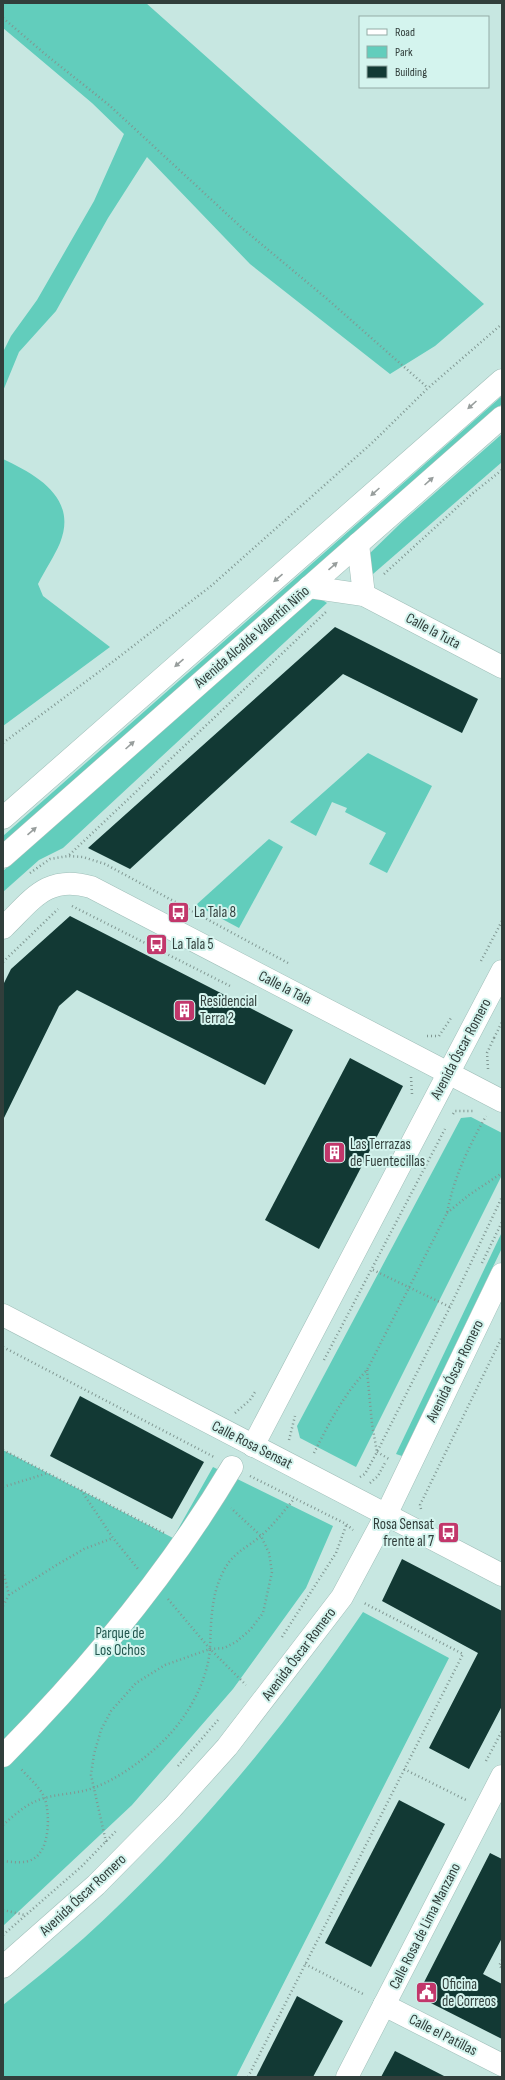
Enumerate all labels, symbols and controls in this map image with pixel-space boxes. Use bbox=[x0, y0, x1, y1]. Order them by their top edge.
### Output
legend bbox=[359, 16, 489, 88]
text: Road bbox=[395, 25, 415, 40]
text: Park bbox=[395, 45, 413, 60]
text: Building bbox=[395, 65, 427, 80]
one-way arrow bbox=[467, 400, 477, 410]
one-way arrow bbox=[424, 476, 434, 486]
one-way arrow bbox=[371, 487, 380, 496]
one-way arrow bbox=[328, 561, 339, 570]
one-way arrow bbox=[272, 573, 283, 582]
street label: Avenida Alcalde Valentín Niño bbox=[190, 582, 314, 693]
street label: Calle la Tuta bbox=[402, 609, 464, 653]
one-way arrow bbox=[174, 658, 185, 667]
one-way arrow bbox=[124, 741, 135, 750]
one-way arrow bbox=[27, 827, 38, 836]
bus stop icon: La Tala 8 bbox=[165, 899, 191, 925]
place label: La Tala 8 bbox=[194, 903, 236, 922]
bus stop icon: La Tala 5 bbox=[144, 931, 170, 957]
place label: La Tala 5 bbox=[172, 935, 214, 954]
street label: Calle la Tala bbox=[255, 967, 315, 1010]
place label: Residencial Terra 2 bbox=[200, 992, 257, 1028]
street label: Avenida Óscar Romero bbox=[426, 995, 496, 1104]
building icon: Residencial Terra 2 bbox=[172, 997, 198, 1023]
place label: Las Terrazas de Fuentecillas bbox=[350, 1135, 425, 1171]
building icon: Las Terrazas de Fuentecillas bbox=[321, 1140, 347, 1166]
street label: Avenida Óscar Romero bbox=[422, 1317, 488, 1426]
street label: Calle Rosa Sensat bbox=[209, 1417, 296, 1474]
place label: Rosa Sensat frente al 7 bbox=[373, 1515, 434, 1551]
bus stop icon: Rosa Sensat frente al 7 bbox=[436, 1520, 462, 1546]
street label: Avenida Óscar Romero bbox=[257, 1604, 340, 1705]
park label: Parque de Los Ochos bbox=[95, 1624, 145, 1660]
street label: Avenida Óscar Romero bbox=[35, 1850, 130, 1941]
street label: Calle Rosa de Lima Manzano bbox=[385, 1860, 465, 1992]
place label: Oficina de Correos bbox=[442, 1975, 496, 2011]
public building icon: Oficina de Correos bbox=[413, 1980, 439, 2006]
street label: Calle el Patillas bbox=[406, 2010, 480, 2060]

